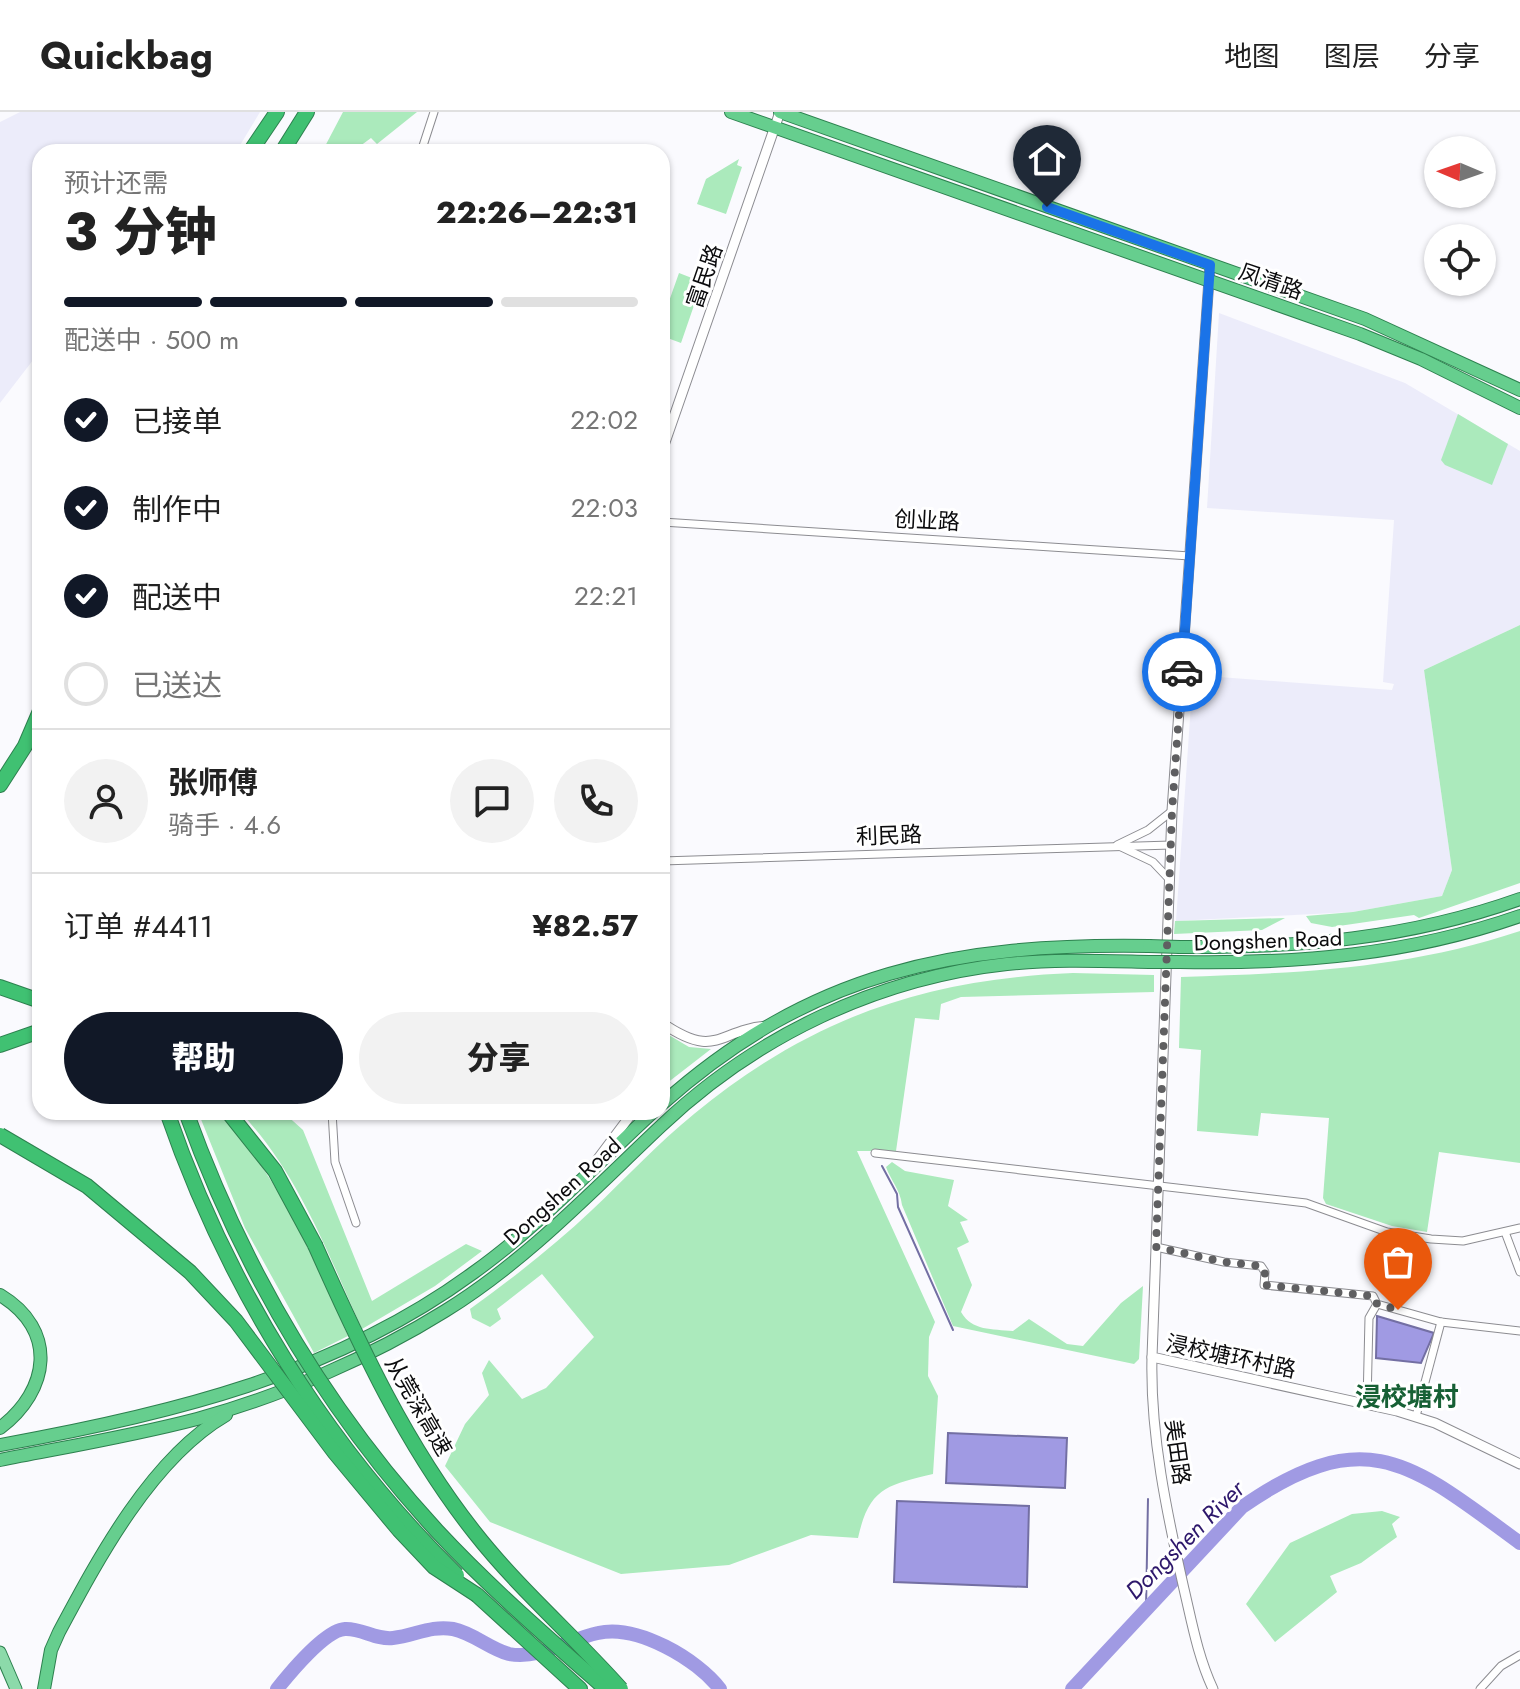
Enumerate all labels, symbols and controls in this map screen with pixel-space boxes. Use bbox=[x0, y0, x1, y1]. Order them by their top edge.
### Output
text: Quickbag bbox=[40, 28, 213, 83]
text: 地图 bbox=[1224, 36, 1280, 77]
text: 图层 bbox=[1324, 36, 1380, 77]
text: 分享 bbox=[1424, 36, 1480, 77]
pin bbox=[1013, 125, 1081, 207]
north arrow bbox=[1424, 136, 1496, 208]
map controls bbox=[1424, 136, 1496, 296]
icon: home bbox=[1025, 137, 1069, 181]
text: 预计还需 bbox=[64, 164, 168, 202]
text: 22:26–22:31 bbox=[436, 191, 638, 234]
text: 3 分钟 bbox=[64, 194, 217, 270]
button: locate bbox=[1424, 224, 1496, 296]
street label: 富民路 bbox=[678, 240, 730, 312]
street label: 凤清路 bbox=[1235, 255, 1307, 307]
text: 配送中 · 500 m bbox=[64, 321, 239, 359]
icon: check bbox=[64, 398, 108, 442]
text: 已接单 bbox=[132, 400, 222, 443]
text: 22:02 bbox=[570, 401, 638, 439]
icon: check bbox=[64, 486, 108, 530]
text: 制作中 bbox=[132, 488, 222, 531]
text: 22:03 bbox=[571, 489, 638, 527]
street label: 创业路 bbox=[893, 502, 961, 538]
icon: check bbox=[64, 574, 108, 618]
text: 配送中 bbox=[132, 576, 222, 619]
text: 22:21 bbox=[574, 577, 638, 615]
courier bbox=[1142, 632, 1222, 712]
icon: car bbox=[1160, 650, 1204, 694]
text: 已送达 bbox=[132, 664, 222, 707]
button: person bbox=[64, 759, 148, 843]
button: chat bbox=[450, 759, 534, 843]
button: phone bbox=[554, 759, 638, 843]
text: 张师傅 bbox=[168, 761, 258, 804]
text: 骑手 · 4.6 bbox=[168, 806, 281, 844]
street label: 利民路 bbox=[855, 818, 923, 852]
text: ¥82.57 bbox=[532, 904, 638, 947]
text: 订单 #4411 bbox=[64, 905, 213, 948]
street label: Dongshen Road bbox=[1193, 921, 1343, 959]
button: 帮助 bbox=[64, 1012, 343, 1104]
button: 分享 bbox=[359, 1012, 638, 1104]
street label: Dongshen Road bbox=[496, 1129, 628, 1253]
pin bbox=[1364, 1228, 1432, 1310]
icon: bag bbox=[1376, 1240, 1420, 1284]
street label: 浸校塘环村路 bbox=[1163, 1327, 1299, 1385]
street label: 从莞深高速 bbox=[378, 1350, 460, 1462]
district label: 浸校塘村 bbox=[1355, 1378, 1459, 1416]
street label: 美田路 bbox=[1158, 1417, 1198, 1487]
water label: Dongshen River bbox=[1117, 1471, 1254, 1607]

